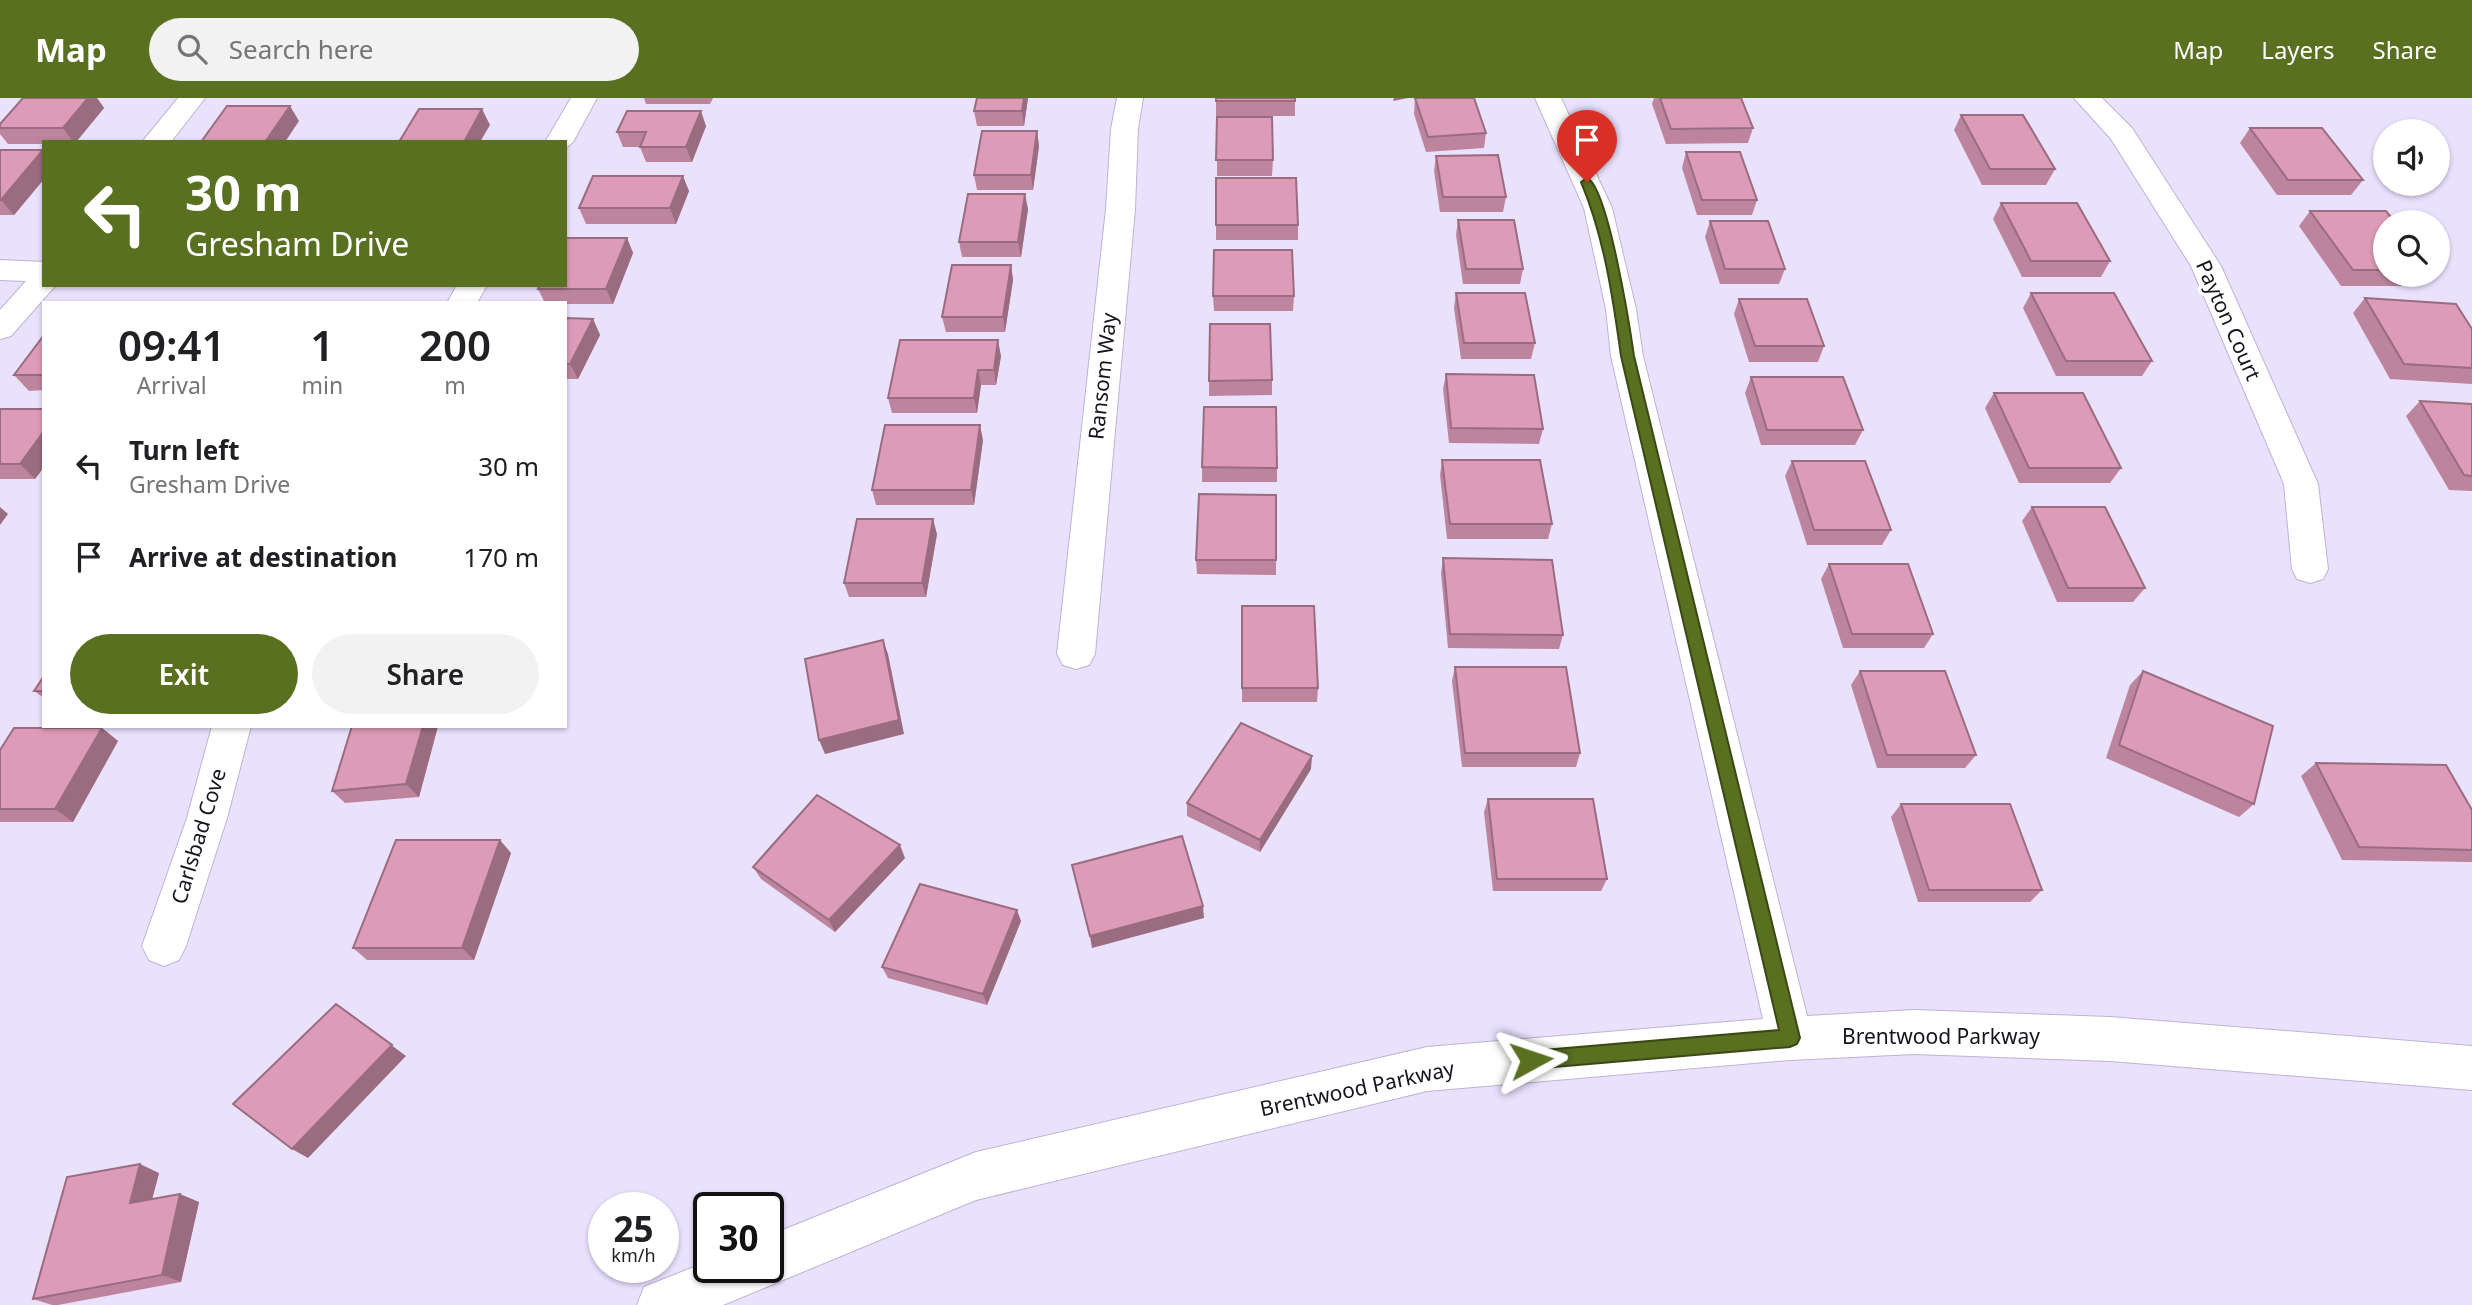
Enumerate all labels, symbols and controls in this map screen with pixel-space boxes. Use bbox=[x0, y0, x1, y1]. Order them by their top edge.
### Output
search box bbox=[149, 18, 639, 81]
text: Map bbox=[35, 27, 107, 72]
icon: search bbox=[173, 30, 211, 68]
text: Search here bbox=[229, 31, 373, 67]
text: Map bbox=[2173, 33, 2223, 66]
text: Layers bbox=[2261, 33, 2335, 66]
text: Share bbox=[2373, 33, 2437, 66]
pin bbox=[1557, 110, 1617, 182]
map controls bbox=[2373, 119, 2450, 287]
button: sound bbox=[2373, 119, 2450, 196]
icon: arrive bbox=[1568, 121, 1606, 159]
text: 30 m bbox=[185, 159, 302, 225]
icon: left bbox=[70, 168, 161, 259]
button: search bbox=[2373, 210, 2450, 287]
text: Gresham Drive bbox=[185, 222, 409, 265]
street label: Payton Court bbox=[2190, 255, 2268, 385]
street label: Ransom Way bbox=[1081, 311, 1123, 441]
text: 09:41 bbox=[118, 316, 226, 373]
text: 1 bbox=[310, 316, 334, 373]
text: 200 bbox=[419, 316, 491, 373]
text: Arrival bbox=[137, 369, 207, 401]
text: min bbox=[301, 369, 343, 401]
text: m bbox=[444, 369, 466, 401]
text: Turn left bbox=[129, 432, 240, 468]
icon: left bbox=[70, 447, 108, 485]
text: 30 m bbox=[478, 448, 539, 484]
text: Gresham Drive bbox=[129, 468, 290, 500]
icon: arrive bbox=[70, 538, 108, 576]
text: Arrive at destination bbox=[129, 539, 398, 575]
text: 170 m bbox=[463, 539, 539, 575]
button: Exit bbox=[70, 634, 298, 714]
button: Share bbox=[312, 634, 539, 714]
street label: Carlsbad Cove bbox=[164, 765, 232, 907]
street label: Brentwood Parkway bbox=[1842, 1022, 2040, 1050]
position arrow bbox=[1494, 1023, 1568, 1097]
street label: Brentwood Parkway bbox=[1257, 1054, 1457, 1122]
speed limit sign: 30 bbox=[693, 1192, 784, 1283]
text: 25 bbox=[613, 1205, 654, 1252]
text: km/h bbox=[611, 1243, 656, 1267]

